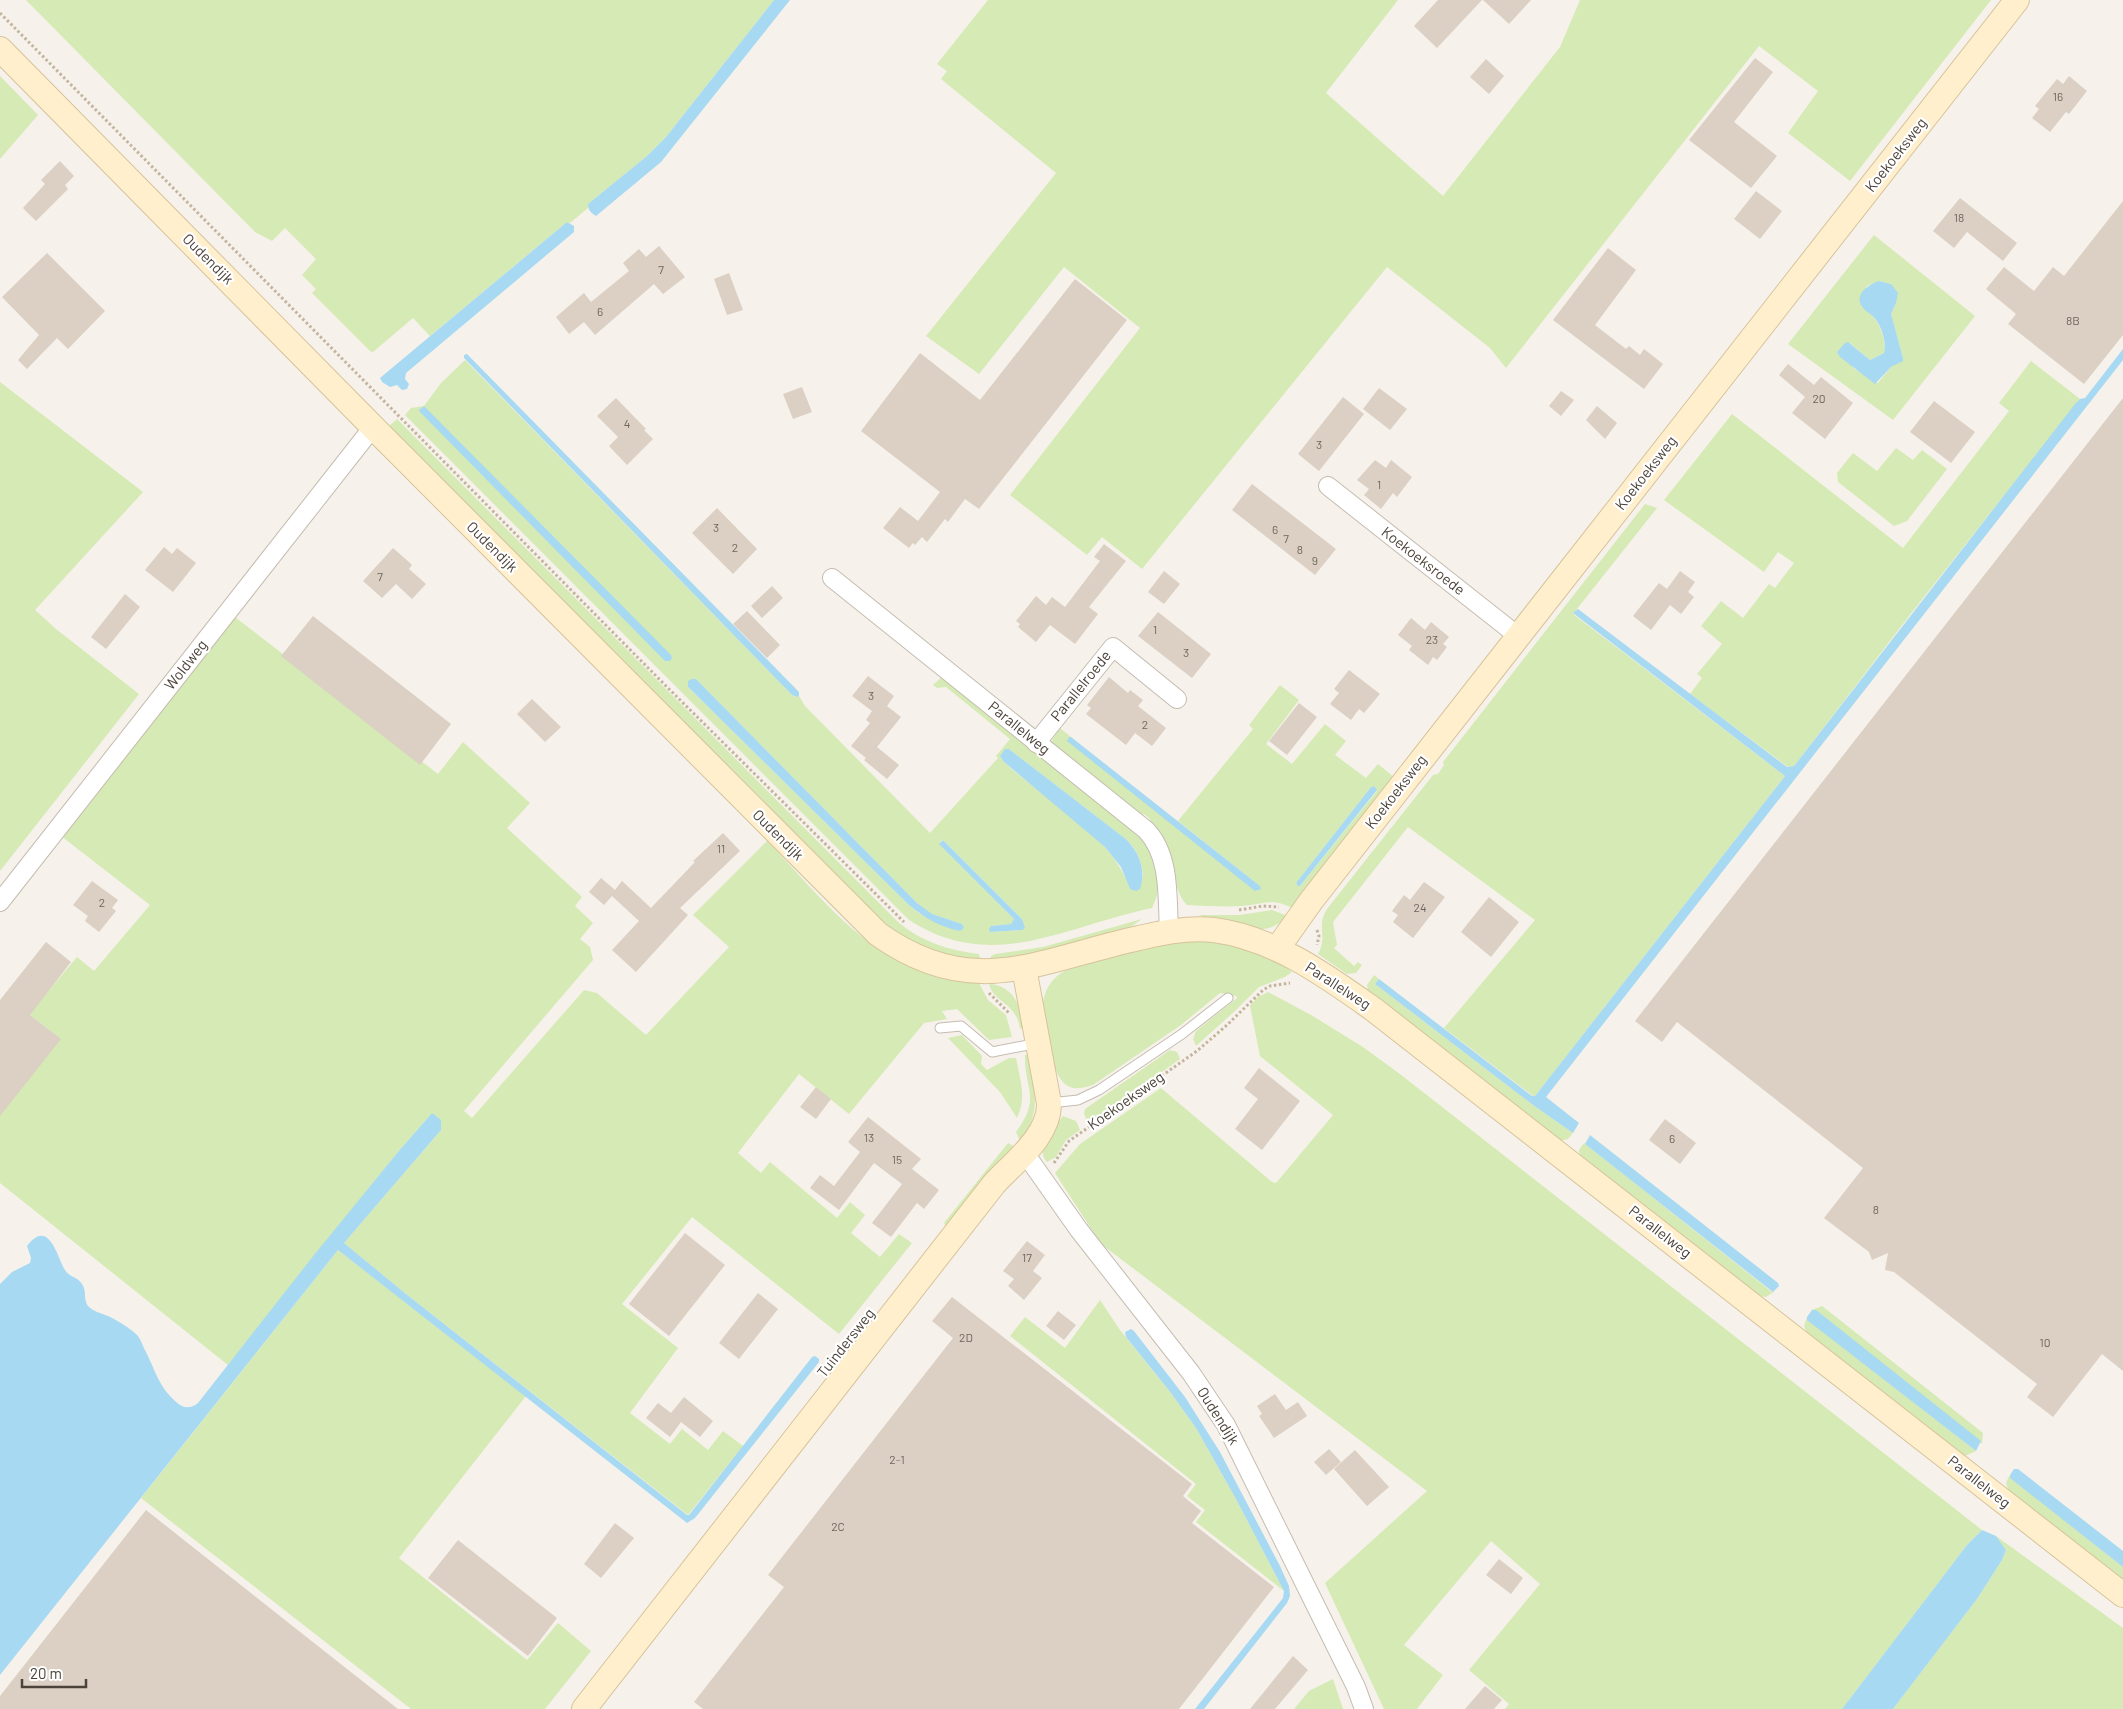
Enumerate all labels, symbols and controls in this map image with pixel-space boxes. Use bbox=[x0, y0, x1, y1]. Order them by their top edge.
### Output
house number: 16 bbox=[2053, 89, 2063, 103]
street label: Koekoeksweg bbox=[1861, 114, 1930, 195]
house number: 18 bbox=[1954, 210, 1964, 224]
street label: Oudendijk bbox=[179, 229, 238, 288]
house number: 7 bbox=[658, 262, 664, 276]
house number: 6 bbox=[597, 304, 603, 318]
house number: 8B bbox=[2066, 313, 2080, 327]
house number: 20 bbox=[1812, 391, 1826, 405]
house number: 4 bbox=[624, 416, 630, 430]
street label: Koekoeksweg bbox=[1611, 432, 1680, 513]
house number: 3 bbox=[1316, 437, 1322, 451]
house number: 1 bbox=[1377, 477, 1381, 491]
street label: Oudendijk bbox=[463, 517, 522, 576]
house number: 3 bbox=[713, 520, 719, 534]
house number: 6 bbox=[1272, 522, 1278, 536]
street label: Koekoeksroede bbox=[1378, 522, 1469, 598]
house number: 7 bbox=[1283, 531, 1289, 545]
house number: 2 bbox=[732, 540, 738, 554]
house number: 8 bbox=[1297, 542, 1303, 556]
house number: 9 bbox=[1312, 553, 1318, 567]
house number: 7 bbox=[377, 569, 383, 583]
house number: 1 bbox=[1153, 622, 1157, 636]
house number: 23 bbox=[1426, 632, 1438, 646]
street label: Woldweg bbox=[160, 636, 210, 693]
house number: 3 bbox=[1183, 645, 1189, 659]
street label: Parallelroede bbox=[1046, 646, 1114, 724]
house number: 3 bbox=[868, 688, 874, 702]
street label: Parallelweg bbox=[985, 697, 1054, 758]
house number: 2 bbox=[1142, 717, 1148, 731]
street label: Koekoeksweg bbox=[1361, 751, 1430, 832]
street label: Oudendijk bbox=[749, 805, 808, 864]
house number: 11 bbox=[717, 841, 725, 855]
house number: 2 bbox=[99, 895, 105, 909]
house number: 24 bbox=[1413, 900, 1427, 914]
street label: Parallelweg bbox=[1302, 957, 1375, 1013]
street label: Koekoeksweg bbox=[1084, 1067, 1167, 1133]
house number: 13 bbox=[864, 1130, 874, 1144]
house number: 6 bbox=[1669, 1131, 1675, 1145]
house number: 15 bbox=[892, 1152, 902, 1166]
street label: Parallelweg bbox=[1626, 1201, 1696, 1261]
house number: 8 bbox=[1873, 1202, 1879, 1216]
house number: 17 bbox=[1022, 1250, 1032, 1264]
street label: Tuindersweg bbox=[813, 1304, 878, 1380]
house number: 2D bbox=[959, 1330, 973, 1344]
house number: 10 bbox=[2040, 1335, 2050, 1349]
street label: Oudendijk bbox=[1194, 1383, 1244, 1448]
street label: Parallelweg bbox=[1945, 1451, 2015, 1511]
house number: 2-1 bbox=[889, 1452, 905, 1466]
house number: 2C bbox=[831, 1519, 845, 1533]
scale bar bbox=[22, 1656, 86, 1688]
text: 20 m bbox=[30, 1664, 62, 1682]

